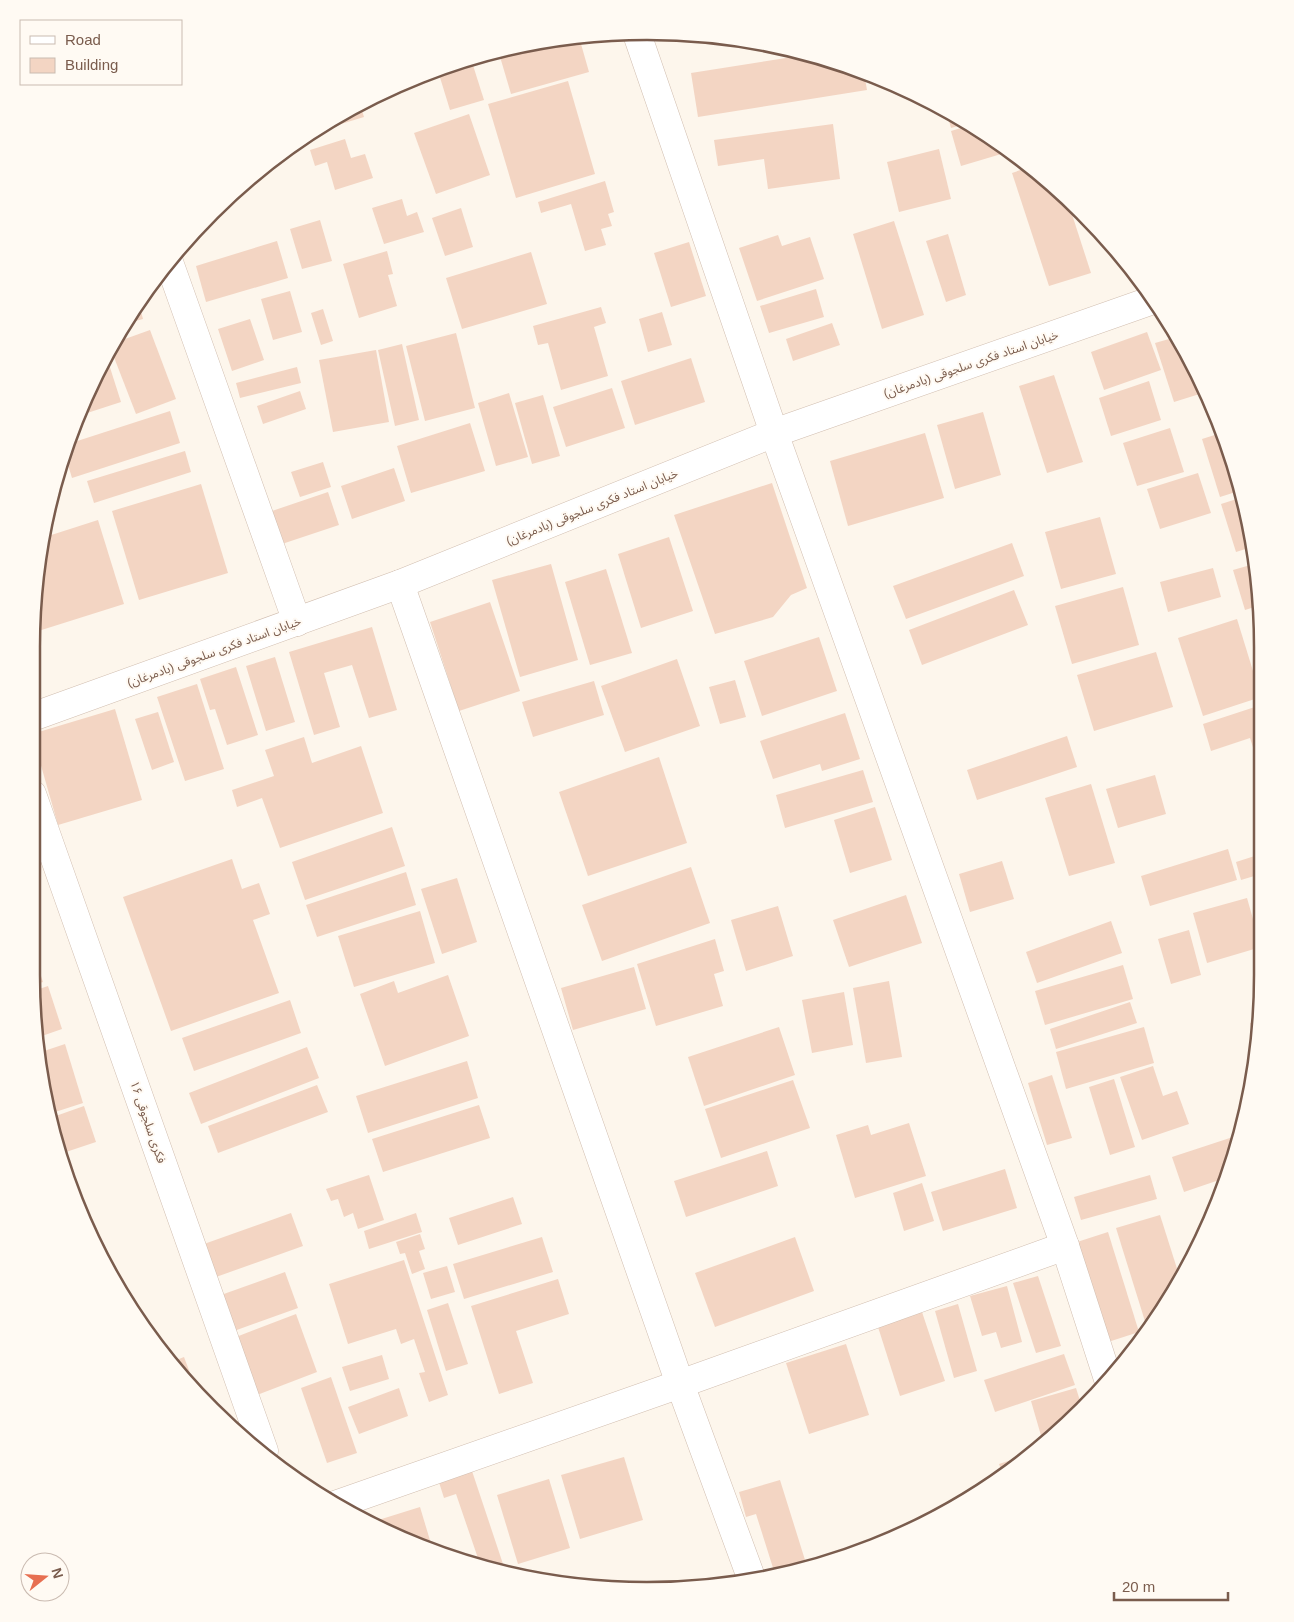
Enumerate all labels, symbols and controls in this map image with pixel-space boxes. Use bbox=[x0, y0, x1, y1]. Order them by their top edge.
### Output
legend bbox=[20, 20, 182, 85]
text: Road bbox=[65, 31, 101, 48]
text: Building bbox=[65, 56, 118, 73]
street label: خیابان استاد فکری سلجوقی (بادمرغان) bbox=[882, 327, 1060, 401]
street label: خیابان استاد فکری سلجوقی (بادمرغان) bbox=[504, 466, 680, 548]
street label: خیابان استاد فکری سلجوقی (بادمرغان) bbox=[125, 614, 303, 690]
street label: فکری سلجوقی ۱۶ bbox=[127, 1079, 169, 1165]
north arrow bbox=[20, 1552, 70, 1602]
text: N bbox=[48, 1566, 67, 1580]
scale bar bbox=[1114, 1570, 1228, 1602]
text: 20 m bbox=[1122, 1578, 1155, 1595]

